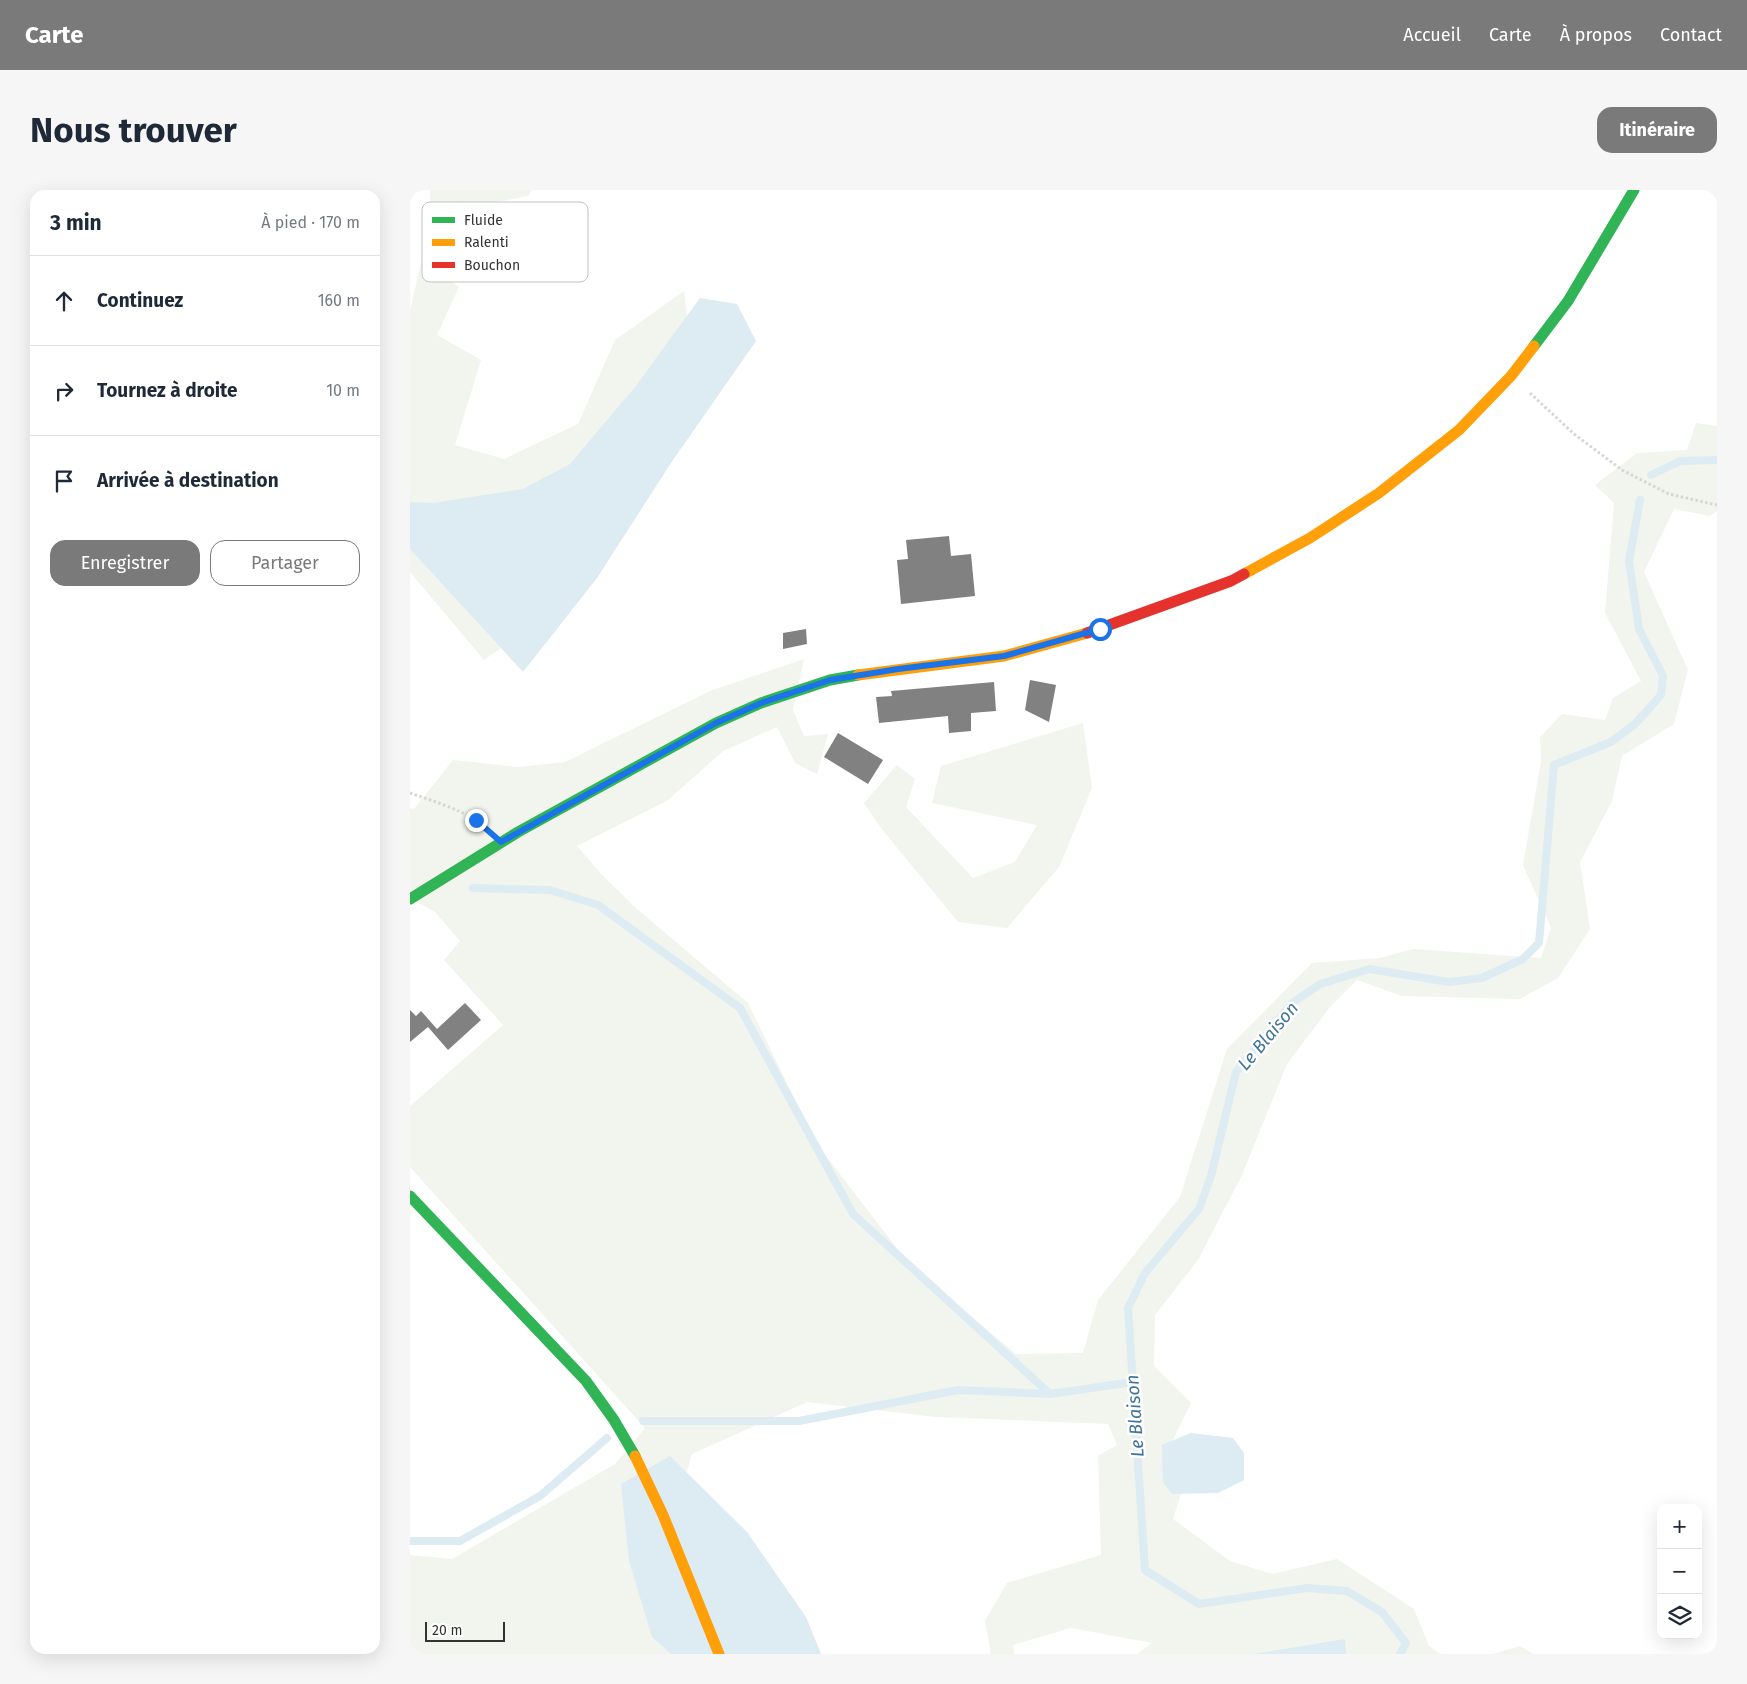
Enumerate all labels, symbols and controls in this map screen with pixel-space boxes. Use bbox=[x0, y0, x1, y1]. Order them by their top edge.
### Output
text: Carte bbox=[25, 21, 83, 49]
text: Accueil bbox=[1403, 24, 1461, 46]
text: Carte bbox=[1489, 24, 1532, 46]
text: À propos bbox=[1560, 24, 1632, 46]
text: Contact bbox=[1660, 24, 1722, 46]
button: Itinéraire bbox=[1597, 107, 1717, 153]
text: Nous trouver bbox=[30, 109, 237, 151]
legend bbox=[422, 202, 588, 282]
text: 3 min bbox=[50, 210, 102, 236]
text: Fluide bbox=[464, 212, 503, 229]
text: À pied · 170 m bbox=[261, 213, 360, 232]
text: Ralenti bbox=[464, 234, 509, 251]
text: Bouchon bbox=[464, 257, 520, 274]
icon: ahead bbox=[50, 287, 78, 315]
text: Continuez bbox=[97, 289, 183, 312]
text: 160 m bbox=[318, 291, 360, 310]
icon: right bbox=[50, 377, 78, 405]
text: Tournez à droite bbox=[97, 379, 238, 402]
text: 10 m bbox=[326, 381, 360, 400]
icon: arrive bbox=[50, 467, 78, 495]
text: Arrivée à destination bbox=[97, 469, 279, 492]
button: Enregistrer bbox=[50, 540, 200, 586]
button: Partager bbox=[210, 540, 360, 586]
route start bbox=[1089, 618, 1112, 641]
route end bbox=[465, 809, 488, 832]
water label: Le Blaison bbox=[1233, 997, 1303, 1075]
water label: Le Blaison bbox=[1121, 1374, 1149, 1458]
map controls bbox=[1657, 1504, 1702, 1639]
button: + bbox=[1657, 1504, 1702, 1549]
button: − bbox=[1657, 1549, 1702, 1594]
button: layers bbox=[1657, 1594, 1702, 1639]
scale bar bbox=[425, 1619, 505, 1642]
text: 20 m bbox=[432, 1622, 462, 1639]

